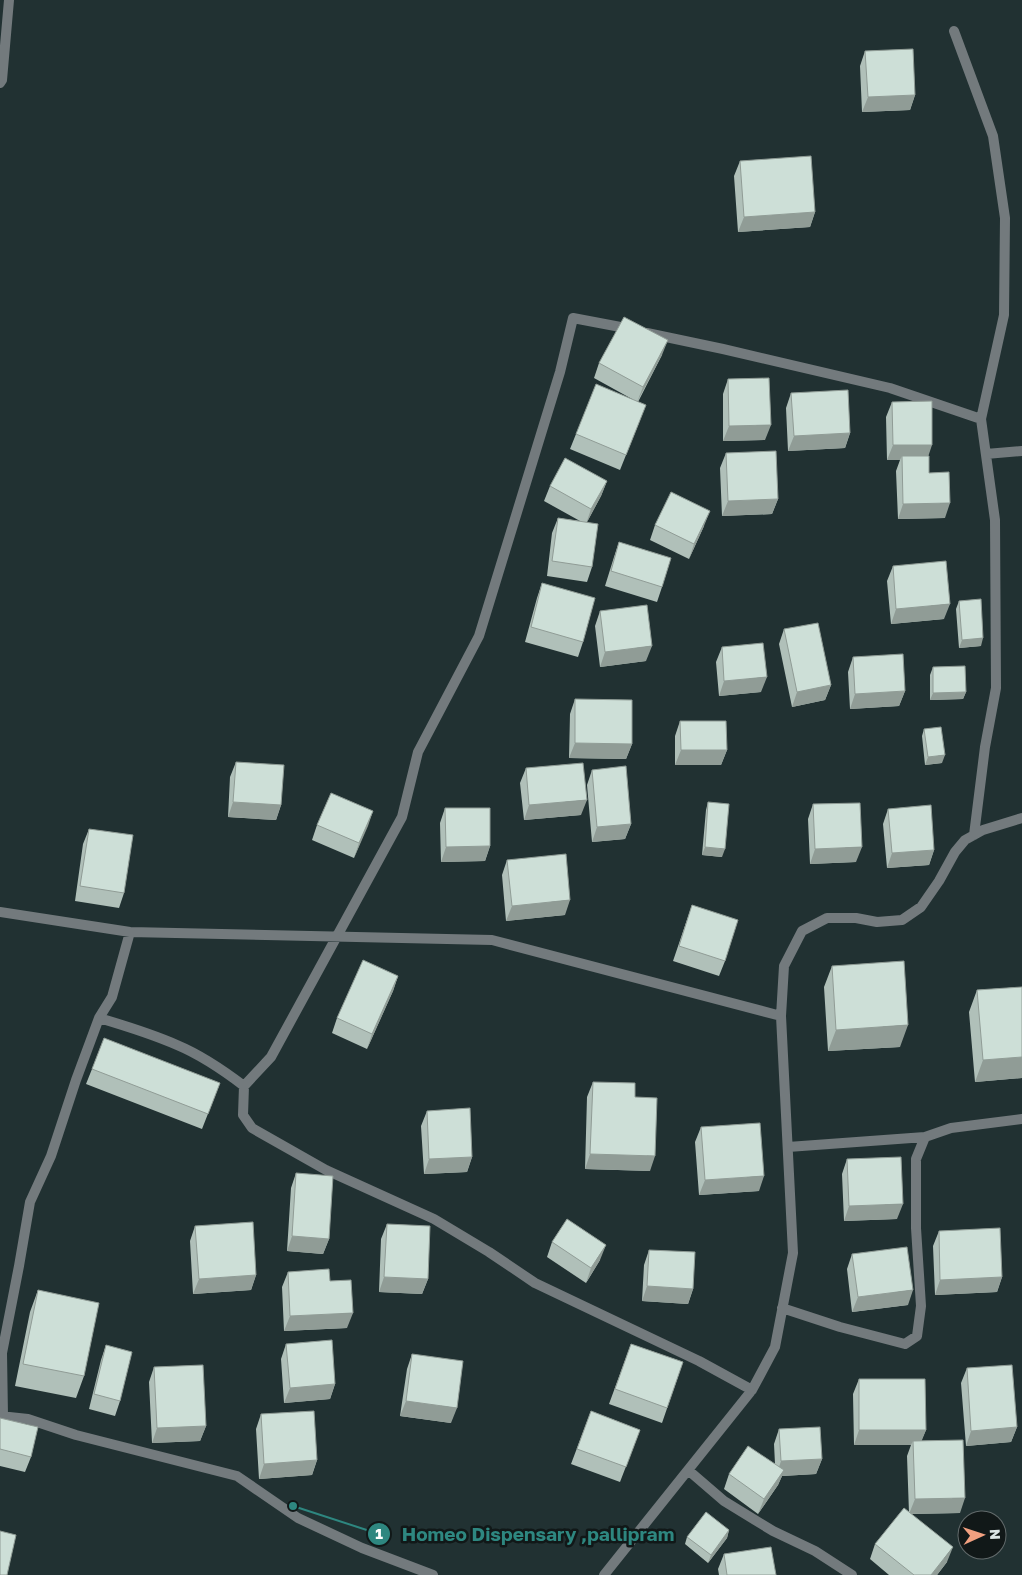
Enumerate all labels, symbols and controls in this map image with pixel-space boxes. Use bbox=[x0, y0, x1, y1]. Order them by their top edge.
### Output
north arrow bbox=[957, 1510, 1007, 1560]
callout: Homeo Dispensary ,pallipram bbox=[367, 1517, 684, 1551]
text: Homeo Dispensary ,pallipram bbox=[402, 1522, 674, 1545]
text: 1 bbox=[375, 1524, 383, 1542]
text: N bbox=[987, 1529, 1004, 1540]

